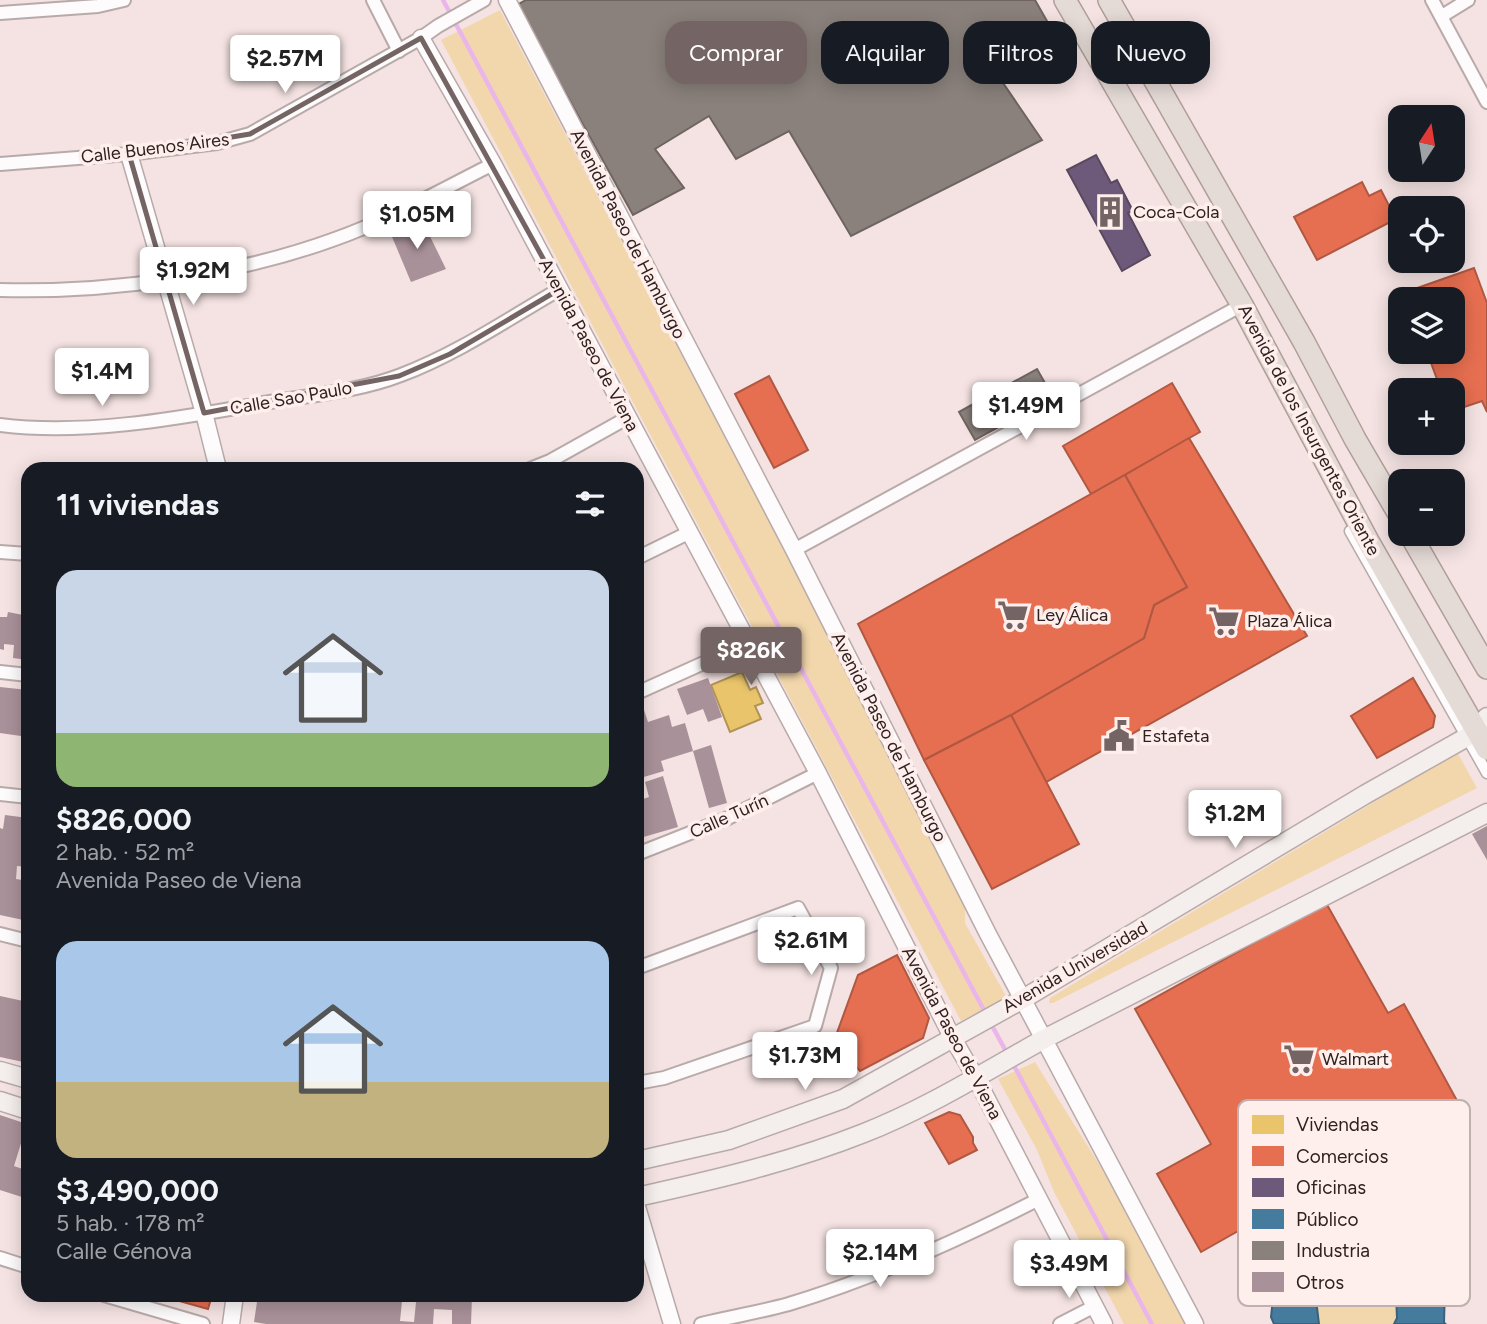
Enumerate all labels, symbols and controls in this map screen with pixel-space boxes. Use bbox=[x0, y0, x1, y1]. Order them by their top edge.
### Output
chip: Comprar bbox=[665, 21, 807, 84]
chip: Alquilar bbox=[821, 21, 949, 84]
chip: Filtros bbox=[963, 21, 1077, 84]
chip: Nuevo bbox=[1091, 21, 1210, 84]
pin: $2.57M bbox=[228, 36, 342, 95]
text: $2.57M bbox=[246, 44, 324, 72]
north arrow bbox=[1388, 105, 1465, 182]
map controls bbox=[1388, 105, 1465, 546]
street label: Avenida Paseo de Hamburgo bbox=[565, 125, 691, 343]
street label: Calle Buenos Aires bbox=[80, 128, 230, 168]
pin: $1.05M bbox=[360, 191, 474, 251]
building icon: Coca-Cola bbox=[1093, 195, 1127, 229]
button: locate bbox=[1388, 196, 1465, 273]
text: $1.05M bbox=[379, 200, 455, 228]
place label: Coca-Cola bbox=[1133, 201, 1219, 223]
pin: $1.92M bbox=[136, 247, 250, 307]
street label: Avenida Paseo de Viena bbox=[534, 255, 644, 435]
text: $1.92M bbox=[156, 256, 230, 284]
button: layers bbox=[1388, 287, 1465, 364]
street label: Avenida de los Insurgentes Oriente bbox=[1233, 301, 1385, 560]
pin: $1.4M bbox=[53, 348, 151, 408]
text: $1.4M bbox=[71, 357, 133, 385]
street label: Calle Sao Paulo bbox=[228, 376, 354, 420]
button: + bbox=[1388, 378, 1465, 455]
pin: $1.49M bbox=[969, 382, 1083, 442]
text: $1.49M bbox=[988, 391, 1064, 419]
button: − bbox=[1388, 469, 1465, 546]
icon: filters bbox=[571, 485, 609, 523]
text: 11 viviendas bbox=[56, 486, 219, 523]
supermarket icon: Ley Álica bbox=[996, 598, 1030, 632]
place label: Ley Álica bbox=[1036, 604, 1108, 626]
supermarket icon: Plaza Álica bbox=[1207, 604, 1241, 638]
place label: Plaza Álica bbox=[1247, 610, 1332, 632]
icon: home bbox=[270, 615, 396, 741]
pin: $826K bbox=[702, 628, 800, 687]
street label: Avenida Paseo de Hamburgo bbox=[826, 628, 952, 846]
text: $826K bbox=[717, 636, 785, 664]
public building icon: Estafeta bbox=[1102, 719, 1136, 753]
place label: Estafeta bbox=[1142, 725, 1209, 747]
street label: Calle Turín bbox=[686, 789, 772, 843]
pin: $1.2M bbox=[1186, 790, 1284, 850]
text: $1.2M bbox=[1204, 799, 1266, 827]
text: $826,000 bbox=[56, 801, 192, 838]
text: 2 hab. · 52 m² bbox=[56, 838, 194, 866]
text: Avenida Paseo de Viena bbox=[56, 866, 302, 894]
street label: Avenida Universidad bbox=[998, 916, 1152, 1018]
pin: $2.61M bbox=[754, 918, 868, 977]
text: $2.61M bbox=[774, 926, 848, 954]
street label: Avenida Paseo de Viena bbox=[897, 943, 1007, 1123]
icon: home bbox=[270, 986, 396, 1112]
pin: $1.73M bbox=[748, 1032, 862, 1092]
text: $1.73M bbox=[768, 1041, 842, 1069]
supermarket icon: Walmart bbox=[1282, 1042, 1316, 1076]
place label: Walmart bbox=[1322, 1048, 1389, 1070]
legend bbox=[1238, 1100, 1470, 1306]
text: Viviendas bbox=[1296, 1113, 1379, 1136]
text: Comercios bbox=[1296, 1145, 1388, 1168]
text: $3,490,000 bbox=[56, 1172, 219, 1209]
text: Oficinas bbox=[1296, 1176, 1366, 1199]
text: Público bbox=[1296, 1208, 1359, 1231]
text: 5 hab. · 178 m² bbox=[56, 1209, 204, 1237]
pin: $2.14M bbox=[823, 1230, 937, 1289]
text: Calle Génova bbox=[56, 1237, 192, 1265]
text: $2.14M bbox=[842, 1238, 918, 1266]
text: Industria bbox=[1296, 1239, 1370, 1262]
pin: $3.49M bbox=[1012, 1240, 1126, 1300]
text: $3.49M bbox=[1030, 1249, 1108, 1277]
text: Otros bbox=[1296, 1271, 1344, 1294]

